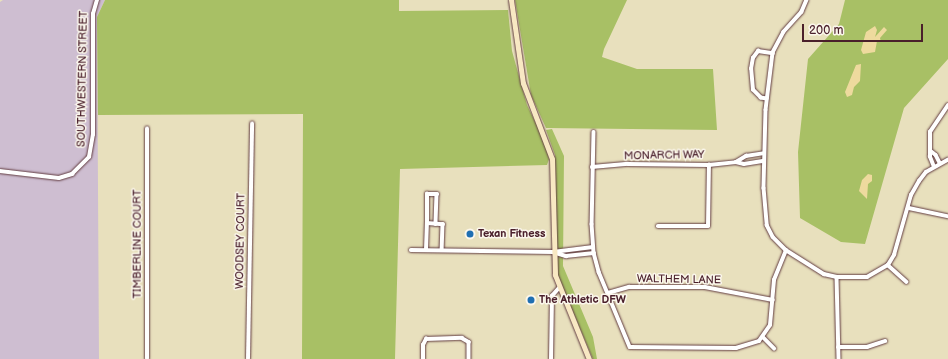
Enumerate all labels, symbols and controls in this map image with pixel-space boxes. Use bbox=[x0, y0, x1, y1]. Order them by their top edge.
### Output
street label: SOUTHWESTERN STREET bbox=[75, 11, 91, 147]
scale bar bbox=[804, 16, 925, 42]
text: 200 m bbox=[809, 23, 843, 38]
street label: MONARCH WAY bbox=[623, 149, 705, 163]
street label: TIMBERLINE COURT bbox=[131, 189, 145, 299]
street label: WOODSEY COURT bbox=[234, 193, 248, 289]
place label: Texan Fitness bbox=[478, 227, 545, 241]
marker: Texan Fitness bbox=[465, 229, 475, 239]
street label: WALTHEM LANE bbox=[637, 273, 721, 287]
place label: The Athletic DFW bbox=[539, 293, 626, 307]
marker: The Athletic DFW bbox=[526, 295, 536, 305]

